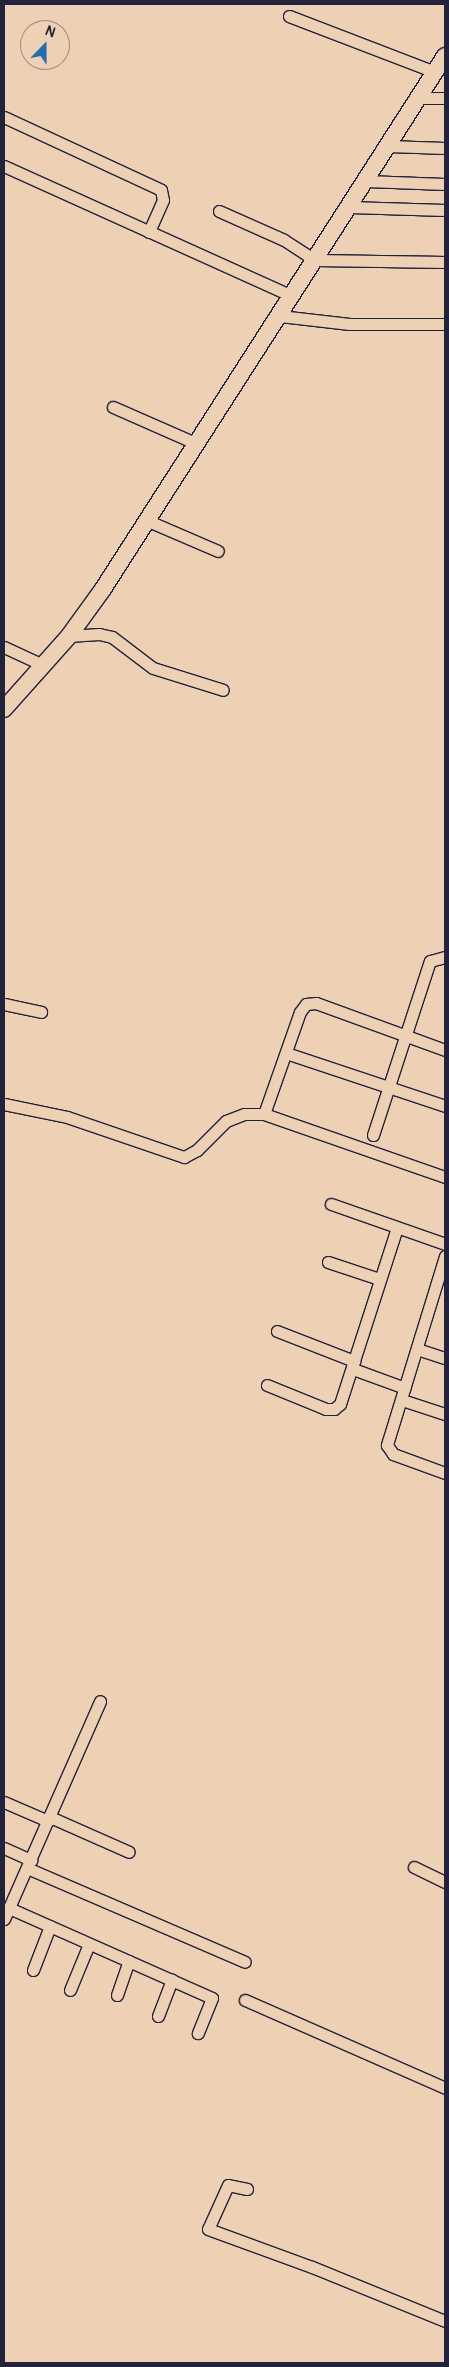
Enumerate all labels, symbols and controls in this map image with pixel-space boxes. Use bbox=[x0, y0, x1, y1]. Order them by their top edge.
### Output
north arrow bbox=[20, 20, 70, 70]
text: N bbox=[43, 22, 58, 41]

